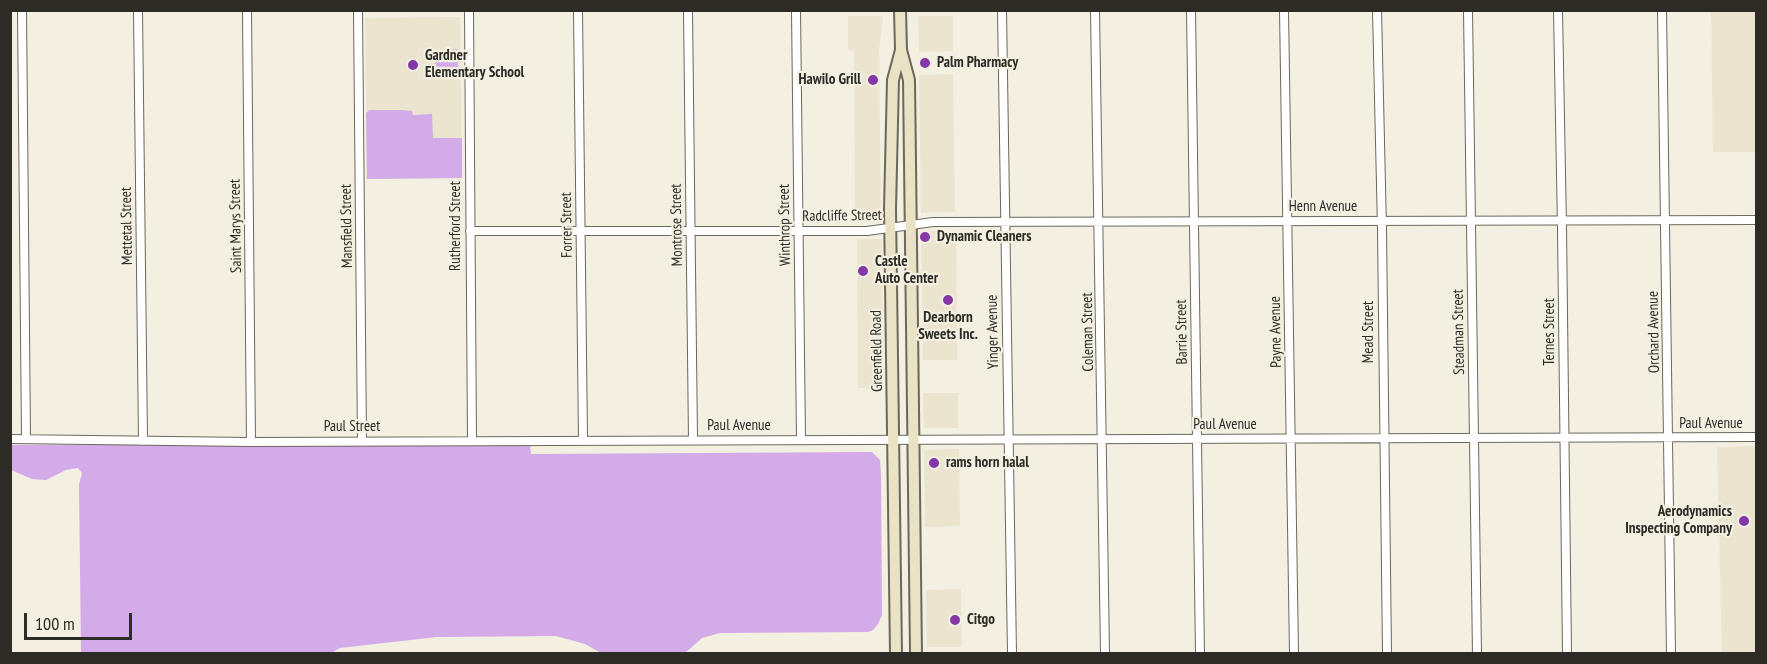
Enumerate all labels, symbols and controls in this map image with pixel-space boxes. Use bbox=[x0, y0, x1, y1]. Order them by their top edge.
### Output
place label: Gardner Elementary School bbox=[425, 47, 524, 82]
place label: Palm Pharmacy bbox=[937, 54, 1018, 72]
marker: Palm Pharmacy bbox=[918, 56, 932, 70]
marker: Gardner Elementary School bbox=[406, 58, 420, 72]
place label: Hawilo Grill bbox=[799, 71, 861, 89]
marker: Hawilo Grill bbox=[866, 73, 880, 87]
street label: Saint Marys Street bbox=[226, 179, 246, 273]
street label: Rutherford Street bbox=[447, 181, 465, 271]
street label: Montrose Street bbox=[667, 183, 687, 267]
street label: Mansfield Street bbox=[337, 184, 357, 268]
street label: Winthrop Street bbox=[775, 184, 795, 266]
street label: Mettetal Street bbox=[117, 187, 137, 265]
street label: Forrer Street bbox=[557, 192, 577, 258]
street label: Henn Avenue bbox=[1289, 198, 1357, 216]
street label: Radcliffe Street bbox=[802, 206, 882, 226]
place label: Dynamic Cleaners bbox=[937, 228, 1031, 246]
marker: Dynamic Cleaners bbox=[918, 230, 932, 244]
place label: Castle Auto Center bbox=[875, 253, 938, 288]
marker: Castle Auto Center bbox=[856, 264, 870, 278]
street label: Steadman Street bbox=[1449, 289, 1469, 375]
street label: Orchard Avenue bbox=[1644, 291, 1664, 373]
street label: Coleman Street bbox=[1078, 292, 1098, 372]
marker: Dearborn Sweets Inc. bbox=[941, 293, 955, 307]
street label: Yinger Avenue bbox=[983, 295, 1003, 369]
street label: Payne Avenue bbox=[1266, 296, 1286, 368]
street label: Ternes Street bbox=[1541, 298, 1559, 366]
street label: Barrie Street bbox=[1172, 299, 1192, 365]
street label: Mead Street bbox=[1360, 301, 1378, 363]
place label: Dearborn Sweets Inc. bbox=[918, 309, 978, 344]
street label: Greenfield Road bbox=[867, 310, 887, 392]
street label: Paul Avenue bbox=[1679, 415, 1743, 433]
street label: Paul Avenue bbox=[1193, 416, 1257, 434]
street label: Paul Avenue bbox=[707, 417, 771, 435]
street label: Paul Street bbox=[324, 418, 380, 436]
place label: rams horn halal bbox=[946, 454, 1029, 472]
marker: rams horn halal bbox=[927, 456, 941, 470]
place label: Aerodynamics Inspecting Company bbox=[1625, 503, 1732, 538]
marker: Aerodynamics Inspecting Company bbox=[1737, 514, 1751, 528]
scale bar bbox=[27, 601, 135, 639]
place label: Citgo bbox=[967, 611, 995, 629]
text: 100 m bbox=[35, 612, 75, 635]
marker: Citgo bbox=[948, 613, 962, 627]

